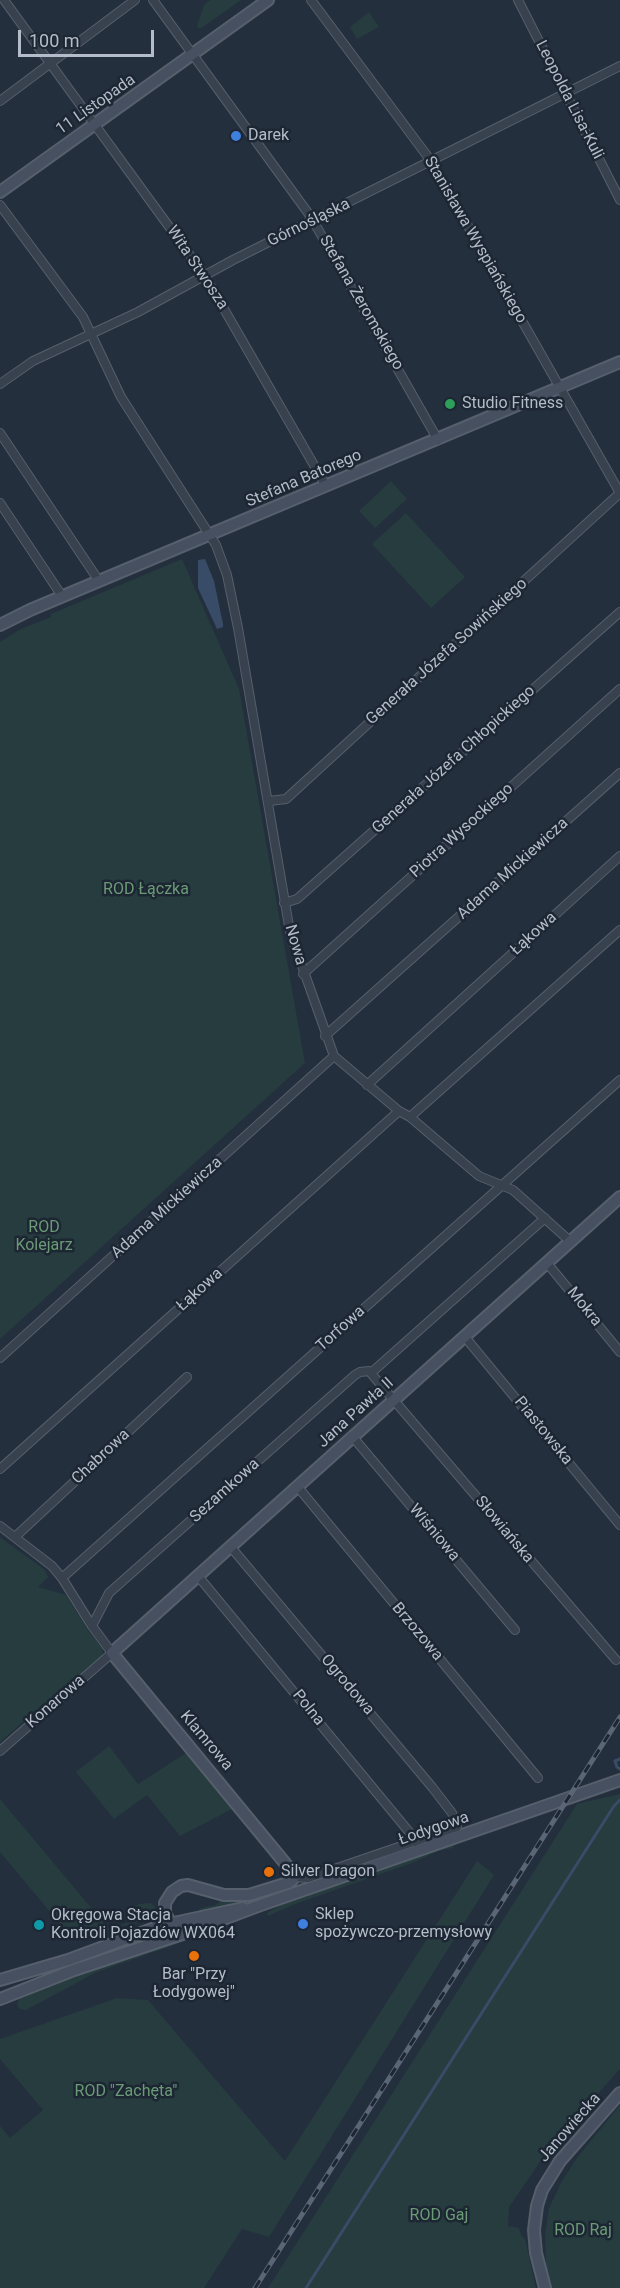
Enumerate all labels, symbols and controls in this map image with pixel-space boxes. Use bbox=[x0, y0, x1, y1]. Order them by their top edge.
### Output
scale bar bbox=[21, 18, 158, 56]
text: 100 m bbox=[29, 30, 80, 51]
street label: Leopolda Lisa-Kuli bbox=[531, 38, 607, 162]
street label: 11 Listopada bbox=[53, 71, 139, 139]
place label: Darek bbox=[248, 126, 289, 146]
marker: Darek bbox=[229, 129, 243, 143]
street label: Stanisława Wyspiańskiego bbox=[419, 153, 531, 327]
street label: Górnośląska bbox=[265, 195, 353, 251]
street label: Wita Stwosza bbox=[162, 223, 232, 313]
street label: Stefana Żeromskiego bbox=[315, 232, 407, 374]
place label: Studio Fitness bbox=[462, 394, 563, 414]
marker: Studio Fitness bbox=[443, 397, 457, 411]
street label: Stefana Batorego bbox=[243, 446, 365, 512]
street label: Generała Józefa Sowińskiego bbox=[363, 575, 531, 729]
street label: Generała Józefa Chłopickiego bbox=[369, 682, 539, 838]
street label: Piotra Wysockiego bbox=[406, 780, 518, 882]
street label: Adama Mickiewicza bbox=[454, 814, 572, 924]
park label: ROD Łączka bbox=[103, 880, 189, 900]
street label: Łąkowa bbox=[507, 908, 561, 960]
street label: Nowa bbox=[280, 923, 310, 967]
street label: Adama Mickiewicza bbox=[108, 1153, 226, 1263]
park label: ROD Kolejarz bbox=[15, 1218, 73, 1256]
street label: Łąkowa bbox=[173, 1264, 227, 1316]
street label: Mokra bbox=[562, 1283, 606, 1331]
street label: Torfowa bbox=[313, 1302, 369, 1356]
street label: Jana Pawła II bbox=[314, 1374, 398, 1452]
street label: Piastowska bbox=[510, 1393, 576, 1469]
street label: Chabrowa bbox=[68, 1425, 134, 1489]
street label: Sezamkowa bbox=[186, 1455, 264, 1527]
street label: Słowiańska bbox=[470, 1493, 538, 1567]
street label: Wiśniowa bbox=[404, 1500, 464, 1566]
street label: Brzozowa bbox=[387, 1599, 447, 1665]
street label: Ogrodowa bbox=[316, 1651, 378, 1719]
street label: Konarowa bbox=[23, 1671, 89, 1733]
street label: Polna bbox=[288, 1686, 328, 1730]
street label: Klamrowa bbox=[176, 1707, 236, 1775]
street label: Łodygowa bbox=[396, 1808, 472, 1850]
place label: Silver Dragon bbox=[281, 1862, 375, 1882]
marker: Silver Dragon bbox=[262, 1865, 276, 1879]
place label: Sklep spożywczo-przemysłowy bbox=[315, 1905, 492, 1943]
place label: Okręgowa Stacja Kontroli Pojazdów WX064 bbox=[51, 1906, 235, 1944]
marker: Sklep spożywczo-przemysłowy bbox=[296, 1917, 310, 1931]
marker: Okręgowa Stacja Kontroli Pojazdów WX064 bbox=[32, 1918, 46, 1932]
marker: Bar "Przy Łodygowej" bbox=[187, 1949, 201, 1963]
place label: Bar "Przy Łodygowej" bbox=[153, 1965, 235, 2003]
park label: ROD "Zachęta" bbox=[75, 2082, 177, 2102]
street label: Janowiecka bbox=[535, 2090, 605, 2166]
park label: ROD Gaj bbox=[410, 2206, 468, 2226]
park label: ROD Raj bbox=[554, 2221, 612, 2241]

